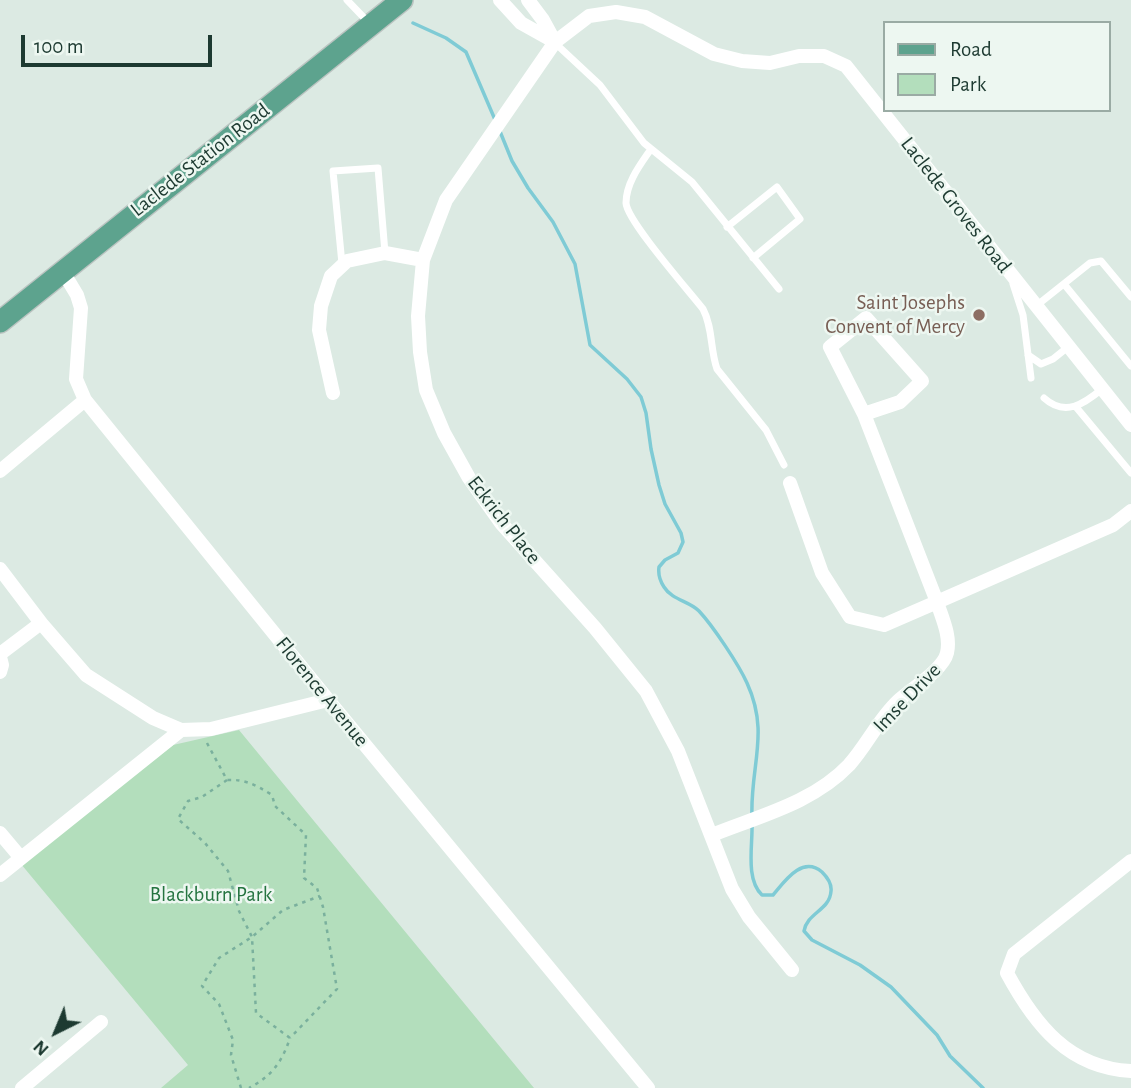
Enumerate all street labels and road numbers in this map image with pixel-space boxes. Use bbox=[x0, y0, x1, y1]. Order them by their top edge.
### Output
street label: Laclede Station Road bbox=[125, 98, 275, 222]
street label: Laclede Groves Road bbox=[895, 132, 1017, 278]
street label: Eckrich Place bbox=[462, 471, 546, 569]
street label: Florence Avenue bbox=[270, 632, 374, 752]
street label: Imse Drive bbox=[868, 658, 946, 738]

